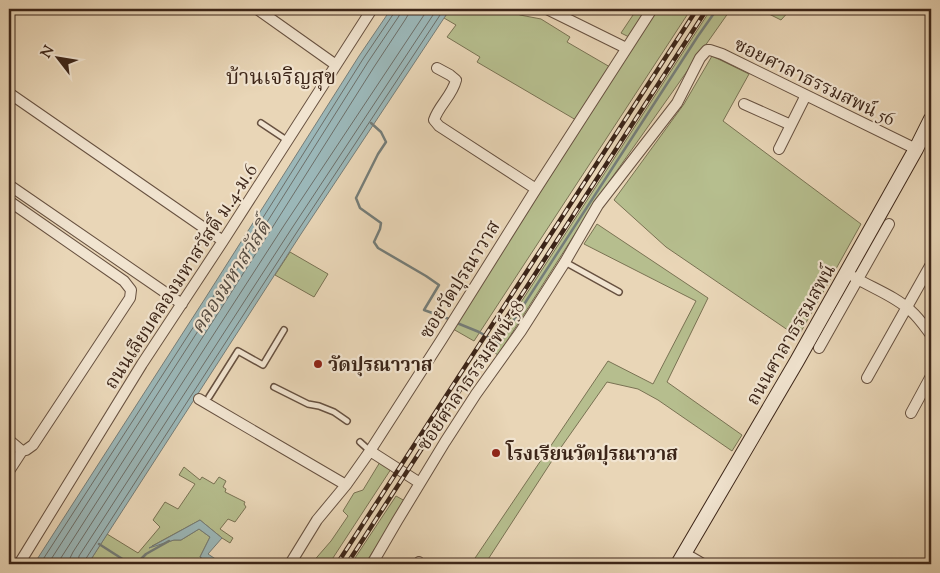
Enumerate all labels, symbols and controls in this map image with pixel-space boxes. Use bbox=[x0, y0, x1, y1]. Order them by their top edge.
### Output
north arrow bbox=[32, 32, 82, 82]
street label: ซอยศาลาธรรมสพน์ 56 bbox=[729, 32, 899, 134]
text: N bbox=[37, 42, 60, 62]
district label: บ้านเจริญสุข bbox=[226, 64, 336, 94]
street label: ถนนเลียบคลองมหาสวัสดิ์ ม.4-ม.6 bbox=[99, 159, 261, 393]
water label: คลองมหาสวัสดิ์ bbox=[185, 216, 275, 338]
street label: ซอยวัดปุรณาวาส bbox=[414, 216, 508, 345]
street label: ถนนศาลาธรรมสพน์ bbox=[741, 260, 844, 411]
street label: ซอยศาลาธรรมสพน์ 58 bbox=[412, 296, 533, 457]
place label: วัดปุรณาวาส bbox=[328, 353, 433, 380]
marker: วัดปุรณาวาส bbox=[312, 358, 324, 370]
place label: โรงเรียนวัดปุรณาวาส bbox=[505, 440, 678, 469]
marker: โรงเรียนวัดปุรณาวาส bbox=[490, 447, 502, 459]

